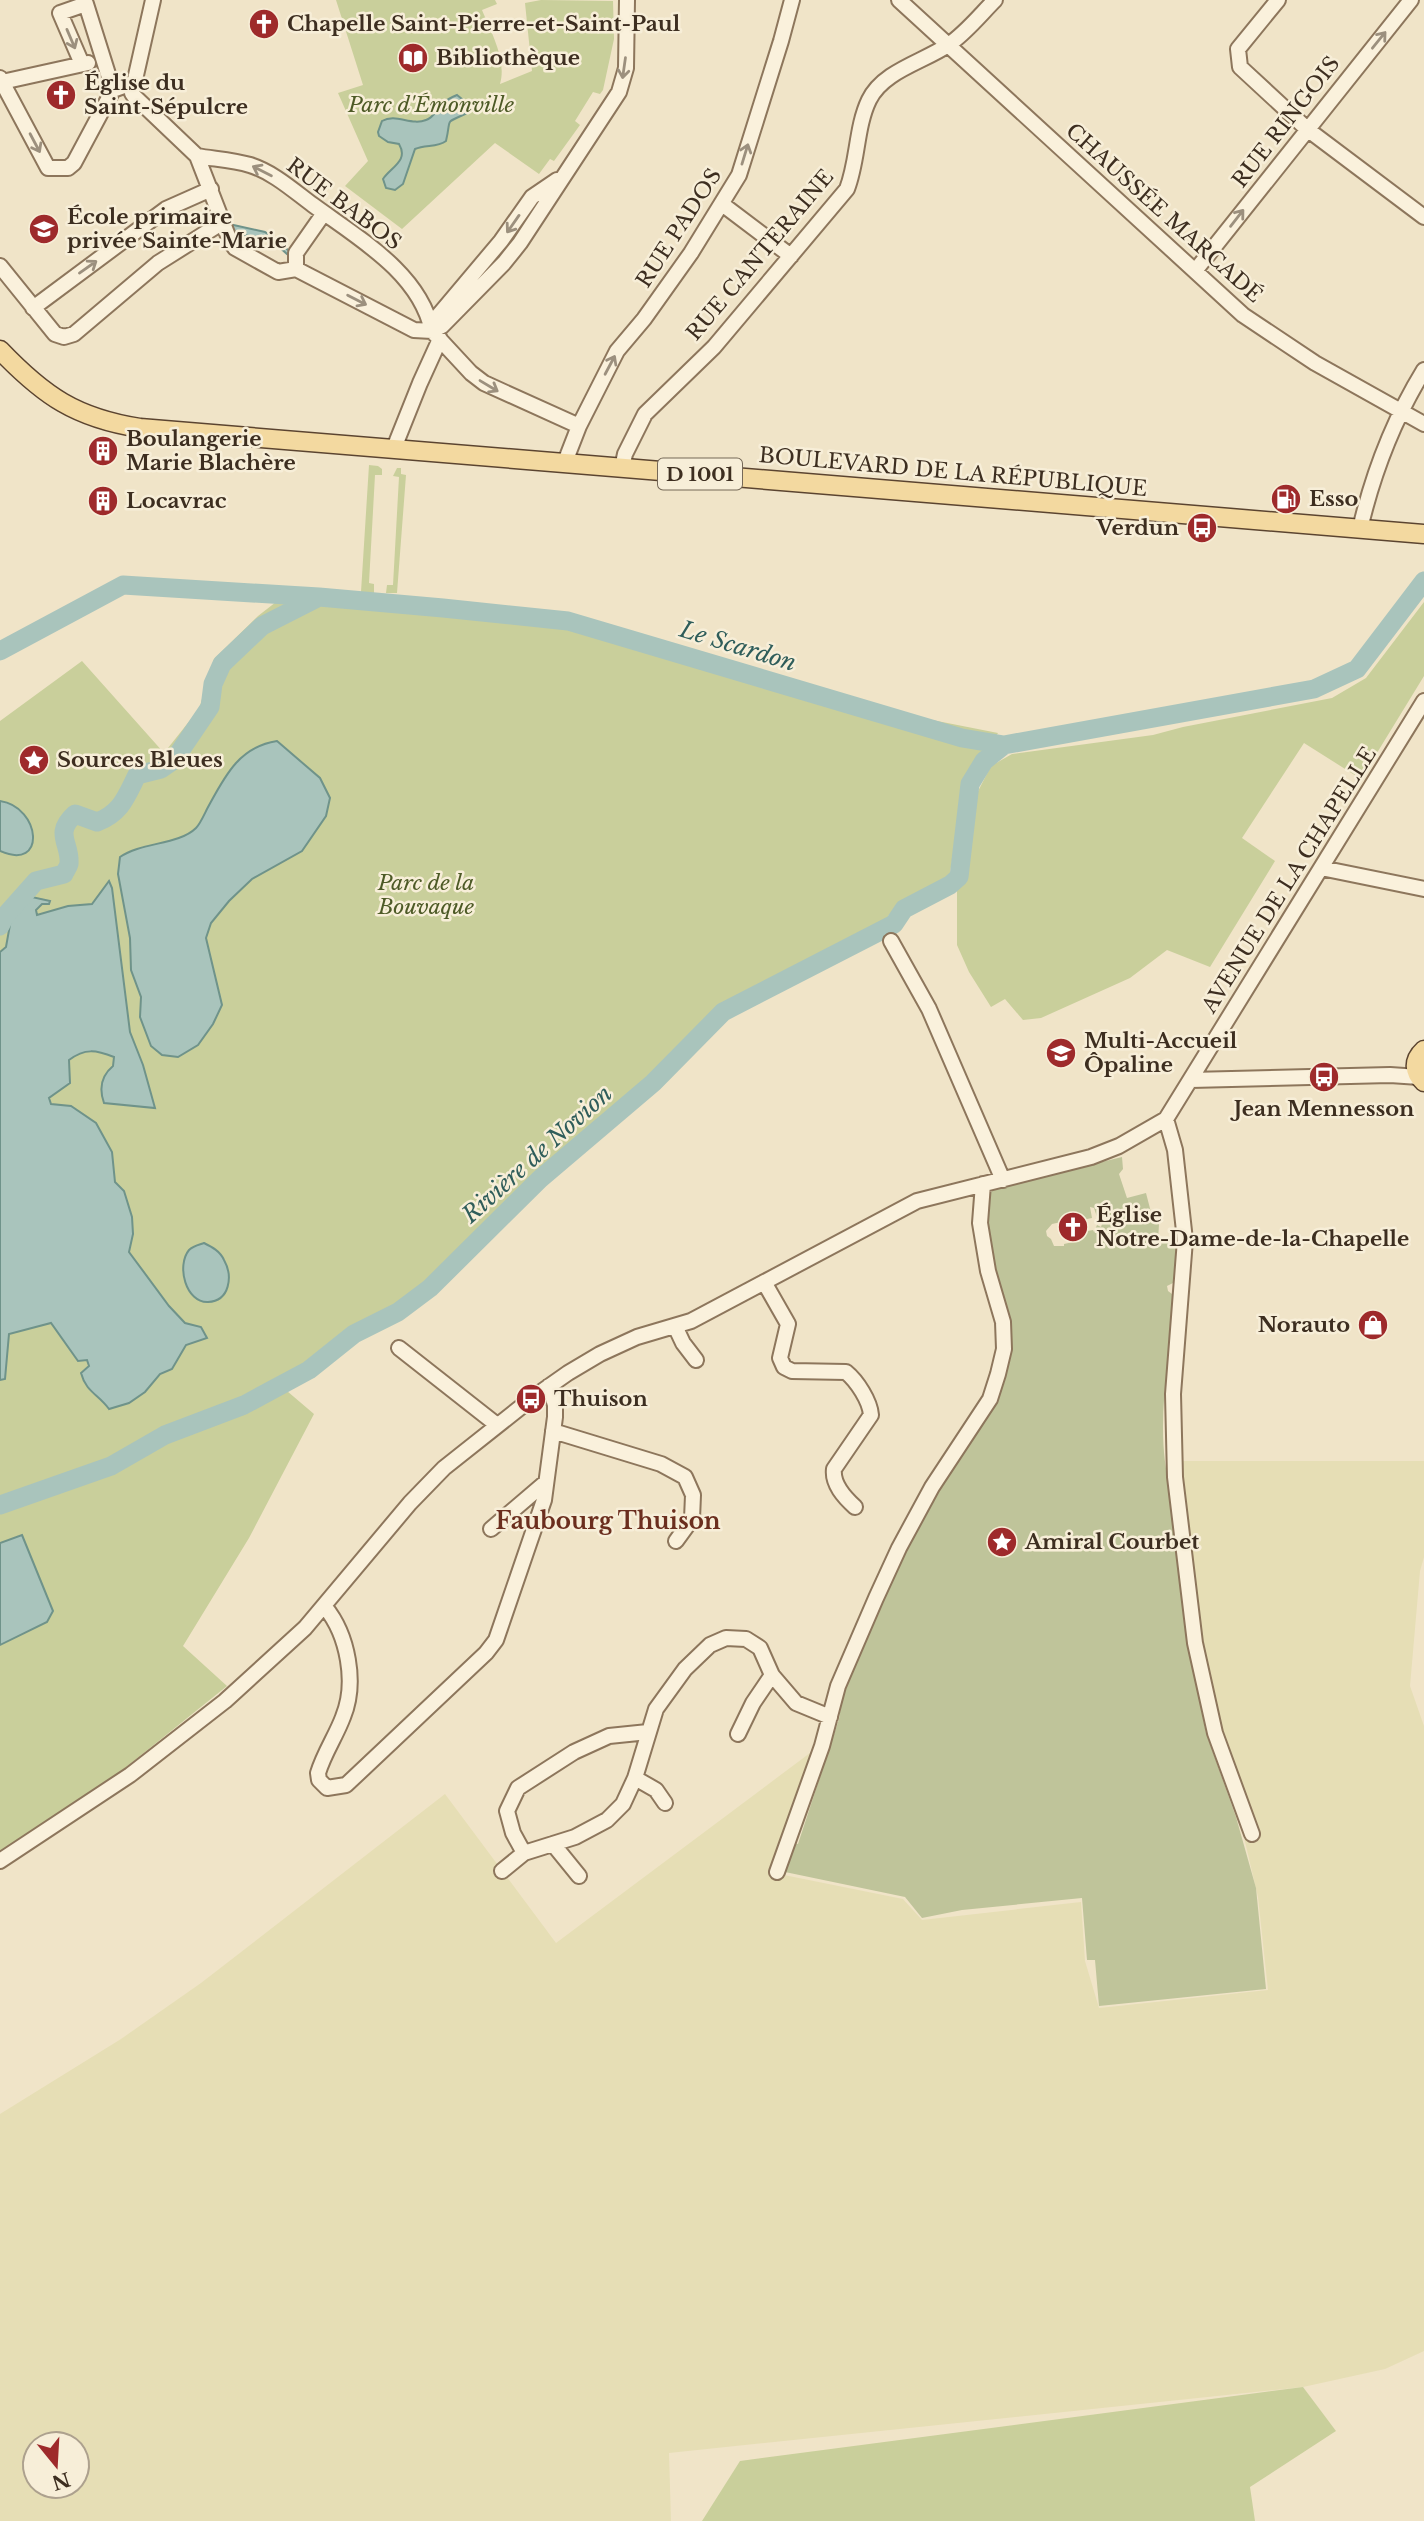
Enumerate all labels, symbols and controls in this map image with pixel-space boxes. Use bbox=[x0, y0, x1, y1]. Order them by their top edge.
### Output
church icon: Chapelle Saint-Pierre-et-Saint-Paul bbox=[247, 7, 281, 41]
place label: Chapelle Saint-Pierre-et-Saint-Paul bbox=[287, 11, 681, 37]
one-way arrow bbox=[65, 28, 78, 49]
one-way arrow bbox=[1371, 31, 1387, 49]
library icon: Bibliothèque bbox=[396, 41, 430, 75]
place label: Bibliothèque bbox=[436, 45, 580, 71]
street label: RUE RINGOIS bbox=[1227, 51, 1345, 193]
one-way arrow bbox=[618, 56, 631, 79]
place label: Église du Saint-Sépulcre bbox=[84, 70, 248, 120]
church icon: Église du Saint-Sépulcre bbox=[44, 78, 78, 112]
park label: Parc d'Émonville bbox=[347, 92, 514, 118]
street label: CHAUSSÉE MARCADÉ bbox=[1060, 118, 1268, 308]
one-way arrow bbox=[28, 132, 42, 152]
one-way arrow bbox=[739, 143, 752, 165]
street label: RUE BABOS bbox=[281, 152, 407, 256]
one-way arrow bbox=[252, 163, 273, 177]
street label: RUE PADOS bbox=[631, 164, 727, 292]
street label: RUE CANTERAINE bbox=[681, 164, 839, 346]
place label: École primaire privée Sainte-Marie bbox=[67, 204, 287, 254]
one-way arrow bbox=[1230, 209, 1245, 227]
school or university icon: École primaire privée Sainte-Marie bbox=[27, 212, 61, 246]
one-way arrow bbox=[506, 214, 520, 233]
one-way arrow bbox=[78, 260, 97, 274]
one-way arrow bbox=[346, 294, 367, 307]
one-way arrow bbox=[604, 355, 617, 376]
one-way arrow bbox=[479, 379, 499, 393]
place label: Boulangerie Marie Blachère bbox=[126, 426, 296, 476]
building icon: Boulangerie Marie Blachère bbox=[86, 434, 120, 468]
street label: BOULEVARD DE LA RÉPUBLIQUE bbox=[758, 442, 1148, 502]
road number: D 1001 bbox=[658, 458, 742, 489]
fuel station icon: Esso bbox=[1269, 482, 1303, 516]
building icon: Locavrac bbox=[86, 484, 120, 518]
place label: Esso bbox=[1309, 486, 1359, 512]
place label: Locavrac bbox=[126, 488, 227, 514]
bus stop icon: Verdun bbox=[1185, 511, 1219, 545]
place label: Verdun bbox=[1096, 515, 1179, 541]
water label: Le Scardon bbox=[675, 615, 800, 677]
street label: AVENUE DE LA CHAPELLE bbox=[1196, 742, 1382, 1019]
place icon: Sources Bleues bbox=[17, 743, 51, 777]
place label: Sources Bleues bbox=[57, 747, 223, 773]
park label: Parc de la Bouvaque bbox=[377, 870, 474, 920]
place label: Multi-Accueil Ôpaline bbox=[1084, 1028, 1238, 1078]
school or university icon: Multi-Accueil Ôpaline bbox=[1044, 1036, 1078, 1070]
bus stop icon: Jean Mennesson bbox=[1307, 1060, 1341, 1094]
water label: Rivière de Novion bbox=[456, 1079, 618, 1229]
place label: Jean Mennesson bbox=[1230, 1096, 1414, 1122]
place label: Église Notre-Dame-de-la-Chapelle bbox=[1096, 1202, 1409, 1252]
church icon: Église Notre-Dame-de-la-Chapelle bbox=[1056, 1210, 1090, 1244]
shop icon: Norauto bbox=[1356, 1308, 1390, 1342]
place label: Norauto bbox=[1258, 1312, 1350, 1338]
bus stop icon: Thuison bbox=[514, 1382, 548, 1416]
place label: Thuison bbox=[554, 1386, 648, 1412]
district label: Faubourg Thuison bbox=[495, 1507, 721, 1535]
place icon: Amiral Courbet bbox=[985, 1525, 1019, 1559]
place label: Amiral Courbet bbox=[1024, 1529, 1199, 1555]
north arrow bbox=[21, 2430, 91, 2500]
text: N bbox=[49, 2467, 73, 2494]

